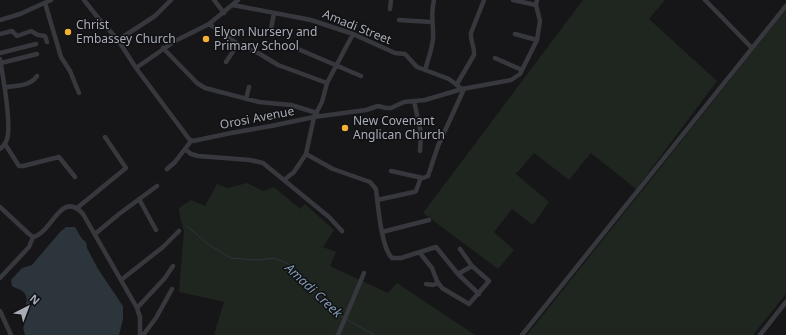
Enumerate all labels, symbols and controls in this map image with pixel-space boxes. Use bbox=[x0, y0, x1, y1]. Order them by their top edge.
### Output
street label: Amadi Street bbox=[320, 5, 395, 48]
place label: Christ Embassey Church bbox=[76, 16, 176, 47]
place label: Elyon Nursery and Primary School bbox=[214, 23, 317, 54]
marker: Christ Embassey Church bbox=[63, 27, 73, 37]
marker: Elyon Nursery and Primary School bbox=[201, 34, 211, 44]
street label: Orosi Avenue bbox=[218, 102, 296, 133]
place label: New Covenant Anglican Church bbox=[353, 112, 445, 143]
marker: New Covenant Anglican Church bbox=[340, 123, 350, 133]
water label: Amadi Creek bbox=[281, 258, 347, 322]
north arrow bbox=[8, 287, 48, 327]
text: N bbox=[27, 291, 43, 308]

